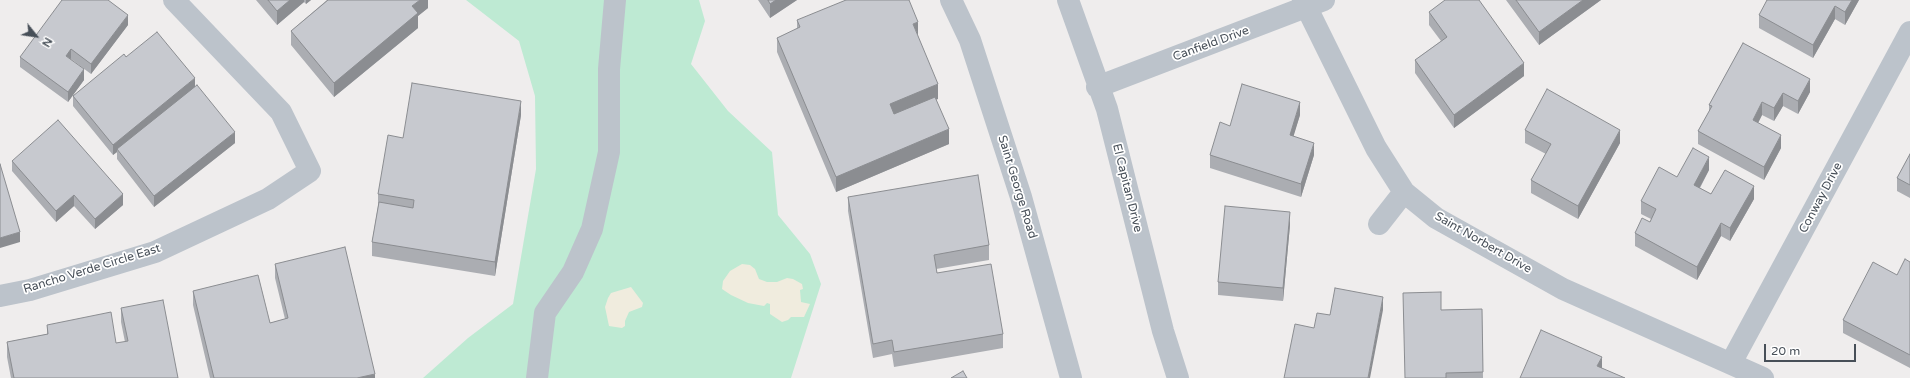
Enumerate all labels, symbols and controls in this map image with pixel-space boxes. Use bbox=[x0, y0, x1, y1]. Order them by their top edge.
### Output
north arrow bbox=[16, 16, 56, 56]
street label: Canfield Drive bbox=[1171, 24, 1251, 64]
text: N bbox=[39, 35, 55, 49]
street label: Saint George Road bbox=[994, 134, 1040, 240]
street label: El Capitan Drive bbox=[1109, 142, 1145, 234]
street label: Conway Drive bbox=[1796, 160, 1846, 236]
street label: Saint Norbert Drive bbox=[1432, 209, 1534, 277]
street label: Rancho Verde Circle East bbox=[22, 241, 162, 297]
scale bar bbox=[1766, 336, 1858, 362]
text: 20 m bbox=[1771, 344, 1800, 358]

